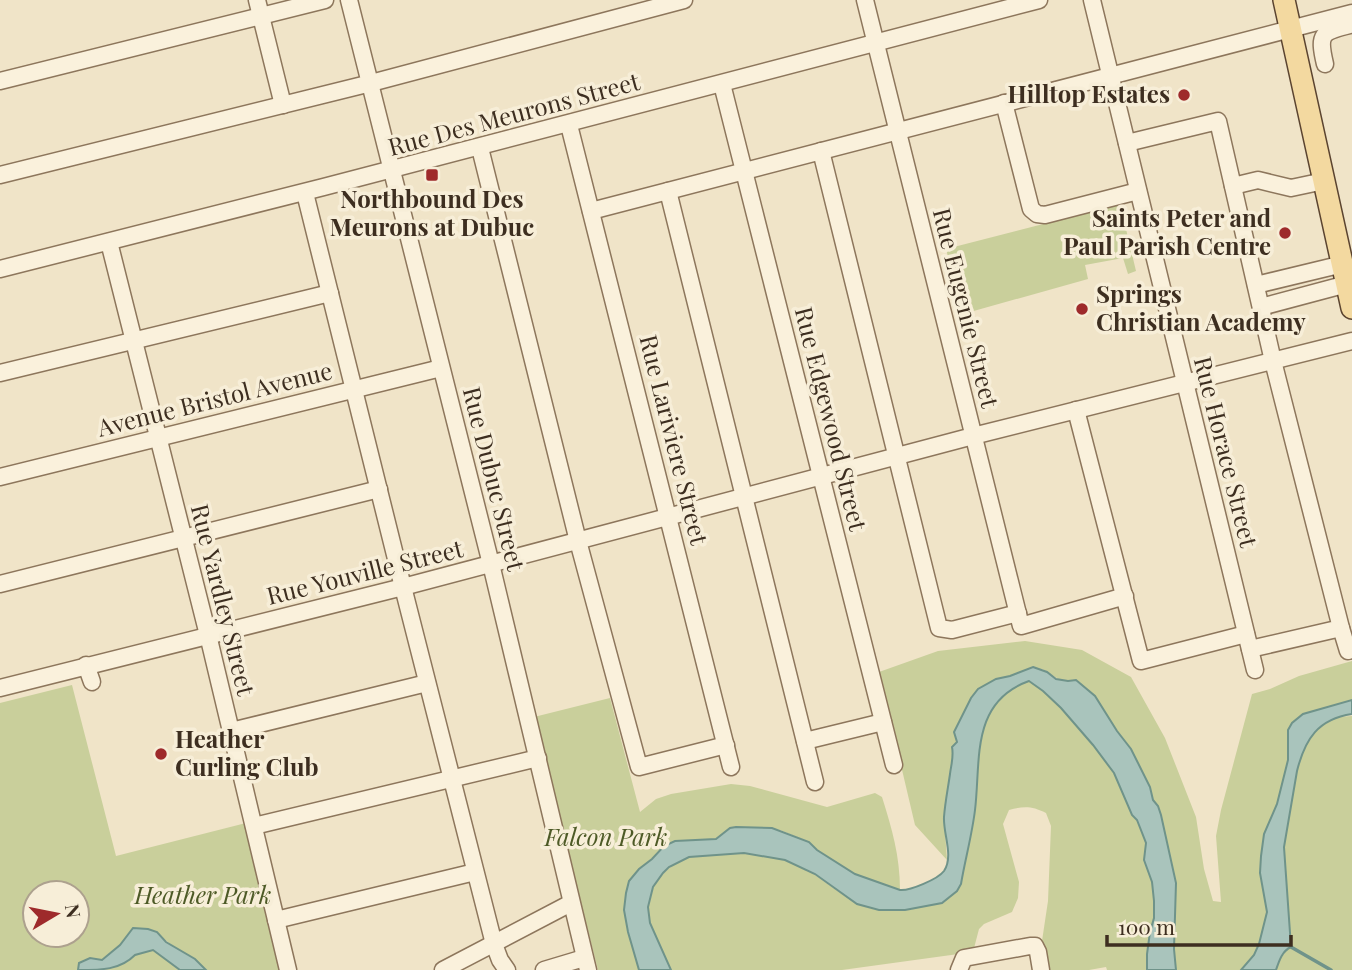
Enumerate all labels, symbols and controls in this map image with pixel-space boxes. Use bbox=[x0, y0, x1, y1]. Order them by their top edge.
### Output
street label: Rue Des Meurons Street bbox=[384, 64, 643, 162]
place label: Hilltop Estates bbox=[1008, 77, 1170, 109]
marker: Hilltop Estates bbox=[1176, 87, 1192, 103]
marker: Northbound Des Meurons at Dubuc bbox=[424, 167, 440, 183]
place label: Northbound Des Meurons at Dubuc bbox=[330, 182, 534, 242]
place label: Saints Peter and Paul Parish Centre bbox=[1063, 201, 1271, 261]
street label: Rue Eugenie Street bbox=[927, 204, 1007, 411]
marker: Saints Peter and Paul Parish Centre bbox=[1277, 225, 1293, 241]
place label: Springs Christian Academy bbox=[1096, 277, 1306, 337]
marker: Springs Christian Academy bbox=[1074, 301, 1090, 317]
street label: Rue Edgewood Street bbox=[789, 303, 875, 534]
street label: Rue Lariviere Street bbox=[633, 331, 717, 548]
street label: Avenue Bristol Avenue bbox=[93, 353, 335, 443]
street label: Rue Horace Street bbox=[1188, 353, 1266, 551]
street label: Rue Dubuc Street bbox=[457, 383, 533, 574]
street label: Rue Yardley Street bbox=[185, 501, 263, 699]
street label: Rue Youville Street bbox=[263, 531, 467, 611]
place label: Heather Curling Club bbox=[175, 722, 319, 782]
marker: Heather Curling Club bbox=[153, 746, 169, 762]
park label: Falcon Park bbox=[544, 820, 667, 852]
park label: Heather Park bbox=[134, 878, 271, 910]
north arrow bbox=[21, 879, 91, 949]
text: N bbox=[60, 902, 88, 920]
scale bar bbox=[1107, 904, 1291, 948]
text: 100 m bbox=[1118, 912, 1175, 940]

